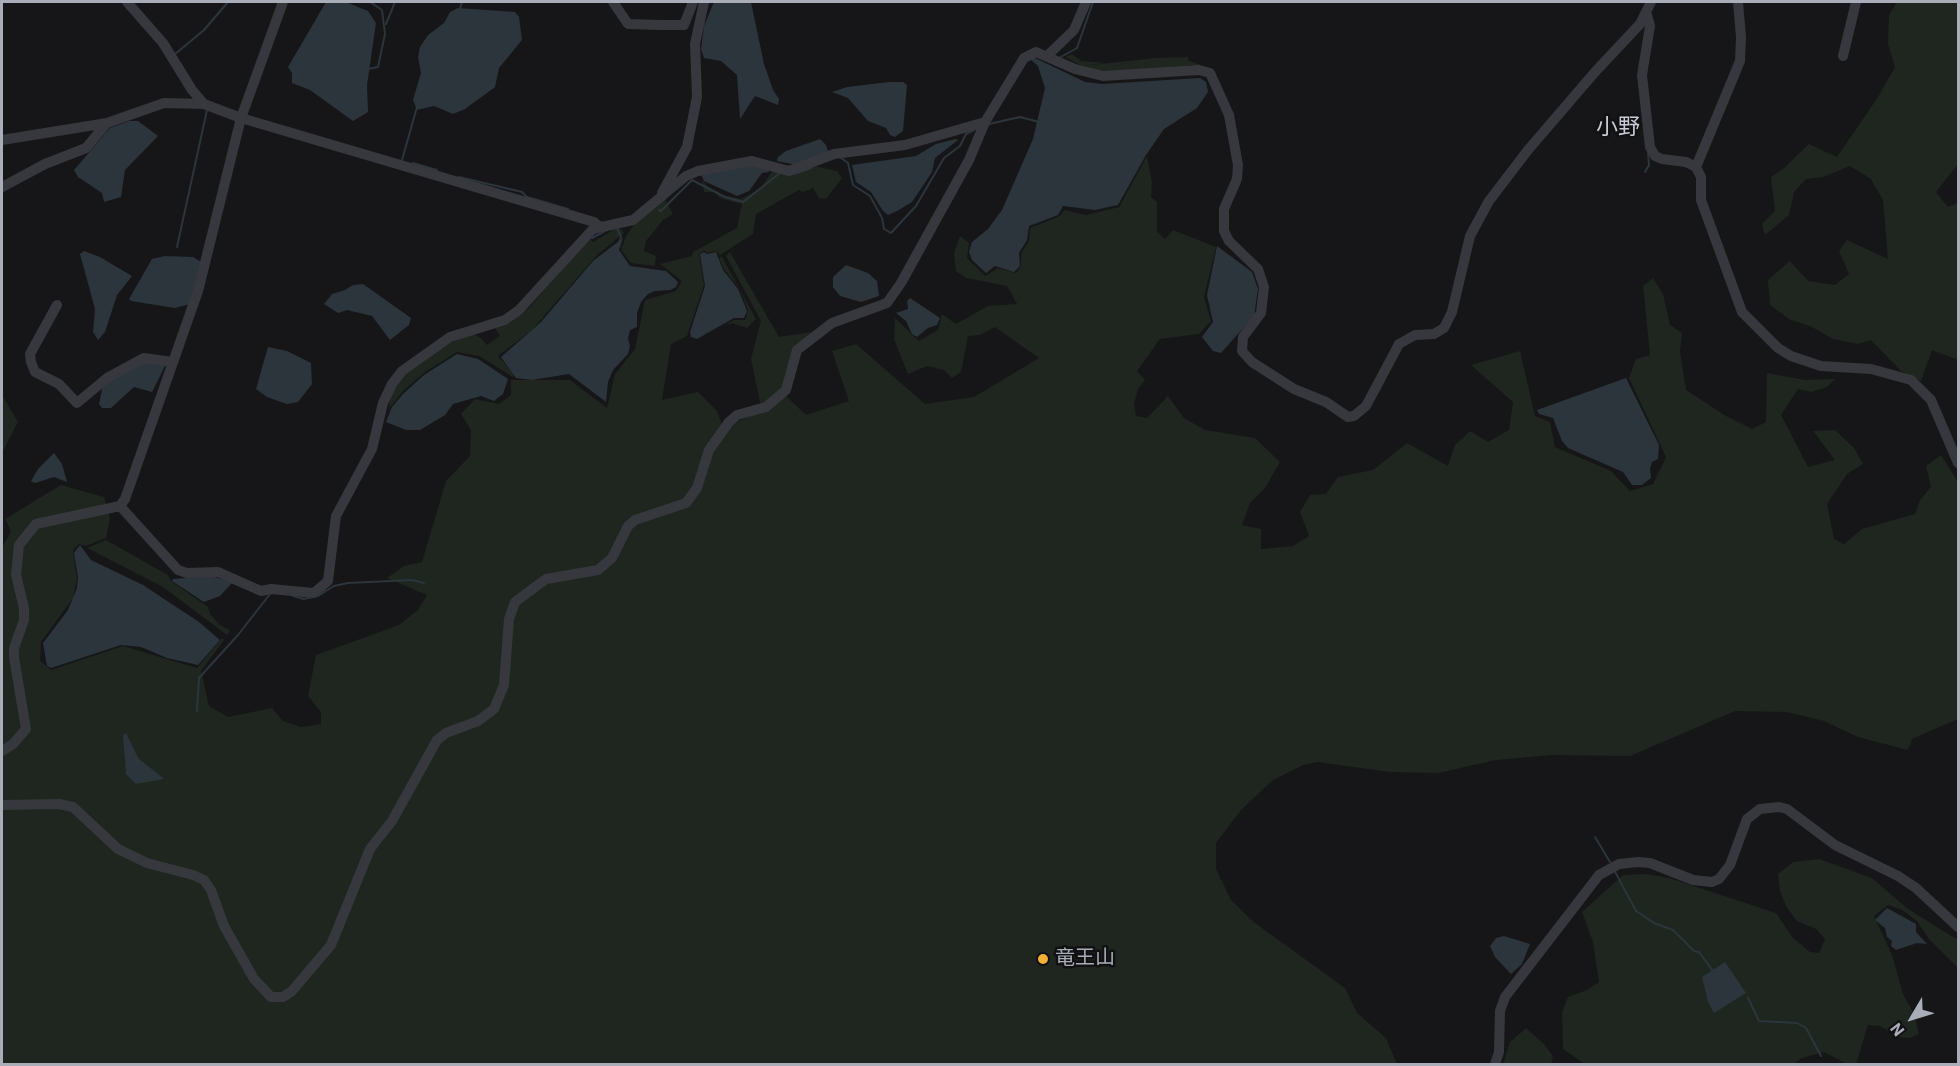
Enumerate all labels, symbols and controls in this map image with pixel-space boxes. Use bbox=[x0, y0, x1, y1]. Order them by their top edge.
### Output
district label: 小野 bbox=[1596, 115, 1640, 141]
place label: 竜王山 bbox=[1055, 947, 1115, 971]
marker: 竜王山 bbox=[1036, 952, 1050, 966]
north arrow bbox=[1882, 988, 1942, 1048]
text: N bbox=[1886, 1019, 1908, 1040]

